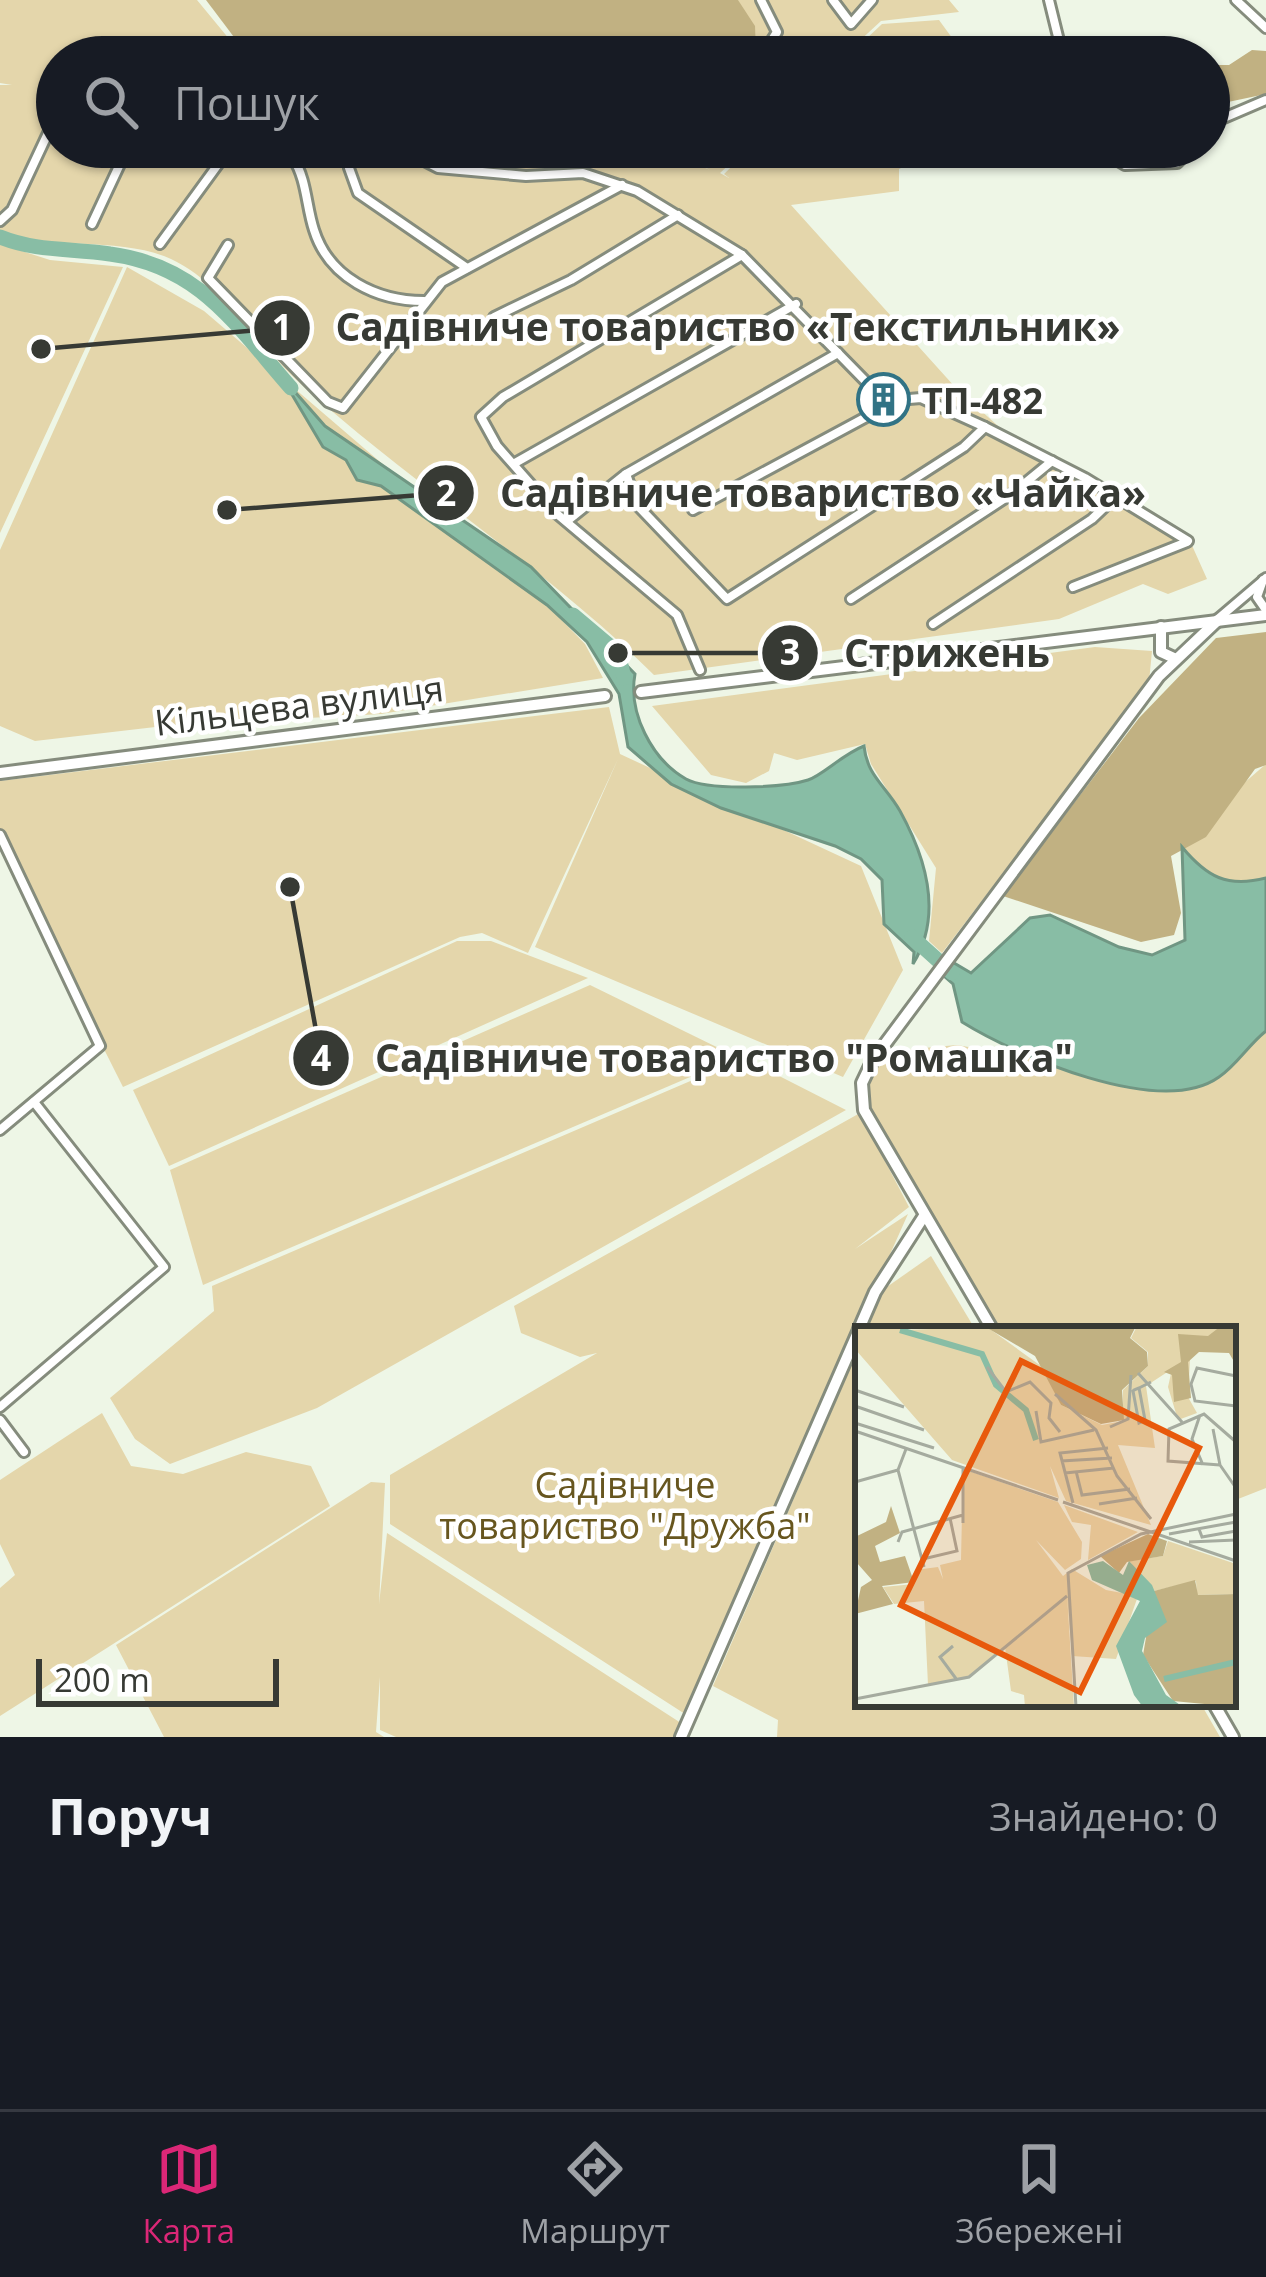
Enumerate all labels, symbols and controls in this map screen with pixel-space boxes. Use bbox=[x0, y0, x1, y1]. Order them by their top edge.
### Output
search box bbox=[36, 36, 1230, 168]
icon: search bbox=[78, 69, 144, 135]
text: Пошук bbox=[174, 72, 320, 133]
callout: Садівниче товариство «Текстильник» bbox=[252, 290, 1145, 365]
text: Садівниче товариство «Текстильник» bbox=[335, 299, 1121, 352]
text: 1 bbox=[272, 302, 292, 351]
building icon: ТП-482 bbox=[855, 372, 911, 428]
place label: ТП-482 bbox=[922, 376, 1043, 425]
callout: Садівниче товариство «Чайка» bbox=[416, 456, 1170, 531]
text: Садівниче товариство «Чайка» bbox=[500, 465, 1146, 518]
text: 2 bbox=[436, 468, 456, 517]
callout: Стрижень bbox=[760, 615, 1074, 690]
text: Стрижень bbox=[844, 625, 1050, 678]
text: 3 bbox=[780, 627, 800, 676]
street label: Кільцева вулиця bbox=[152, 663, 446, 747]
callout: Садівниче товариство "Ромашка" bbox=[291, 1021, 1097, 1096]
text: Садівниче товариство "Ромашка" bbox=[375, 1030, 1073, 1083]
text: 4 bbox=[311, 1033, 331, 1082]
inset map bbox=[855, 1326, 1236, 1707]
park label: Садівниче товариство "Дружба" bbox=[439, 1460, 811, 1550]
scale bar bbox=[36, 1653, 279, 1706]
text: 200 m bbox=[54, 1657, 150, 1702]
text: Поруч bbox=[48, 1780, 212, 1850]
text: Знайдено: 0 bbox=[989, 1789, 1218, 1842]
tab: Карта bbox=[143, 2136, 235, 2253]
tab: Маршрут bbox=[520, 2136, 670, 2253]
tab: Збережені bbox=[955, 2136, 1123, 2253]

